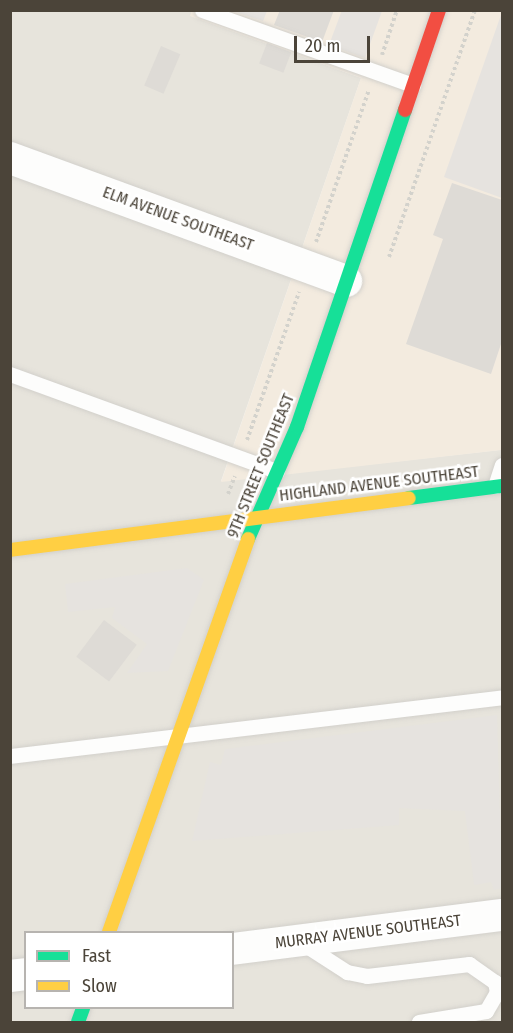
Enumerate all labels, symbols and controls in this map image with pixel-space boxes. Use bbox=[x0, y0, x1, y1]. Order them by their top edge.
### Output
scale bar bbox=[297, 24, 374, 62]
text: 20 m bbox=[305, 35, 340, 57]
street label: ELM AVENUE SOUTHEAST bbox=[100, 183, 256, 255]
street label: 9TH STREET SOUTHEAST bbox=[223, 391, 299, 541]
street label: HIGHLAND AVENUE SOUTHEAST bbox=[278, 462, 480, 506]
street label: MURRAY AVENUE SOUTHEAST bbox=[274, 911, 462, 953]
legend bbox=[24, 931, 234, 1009]
text: Fast bbox=[82, 945, 111, 967]
text: Slow bbox=[82, 975, 117, 997]

